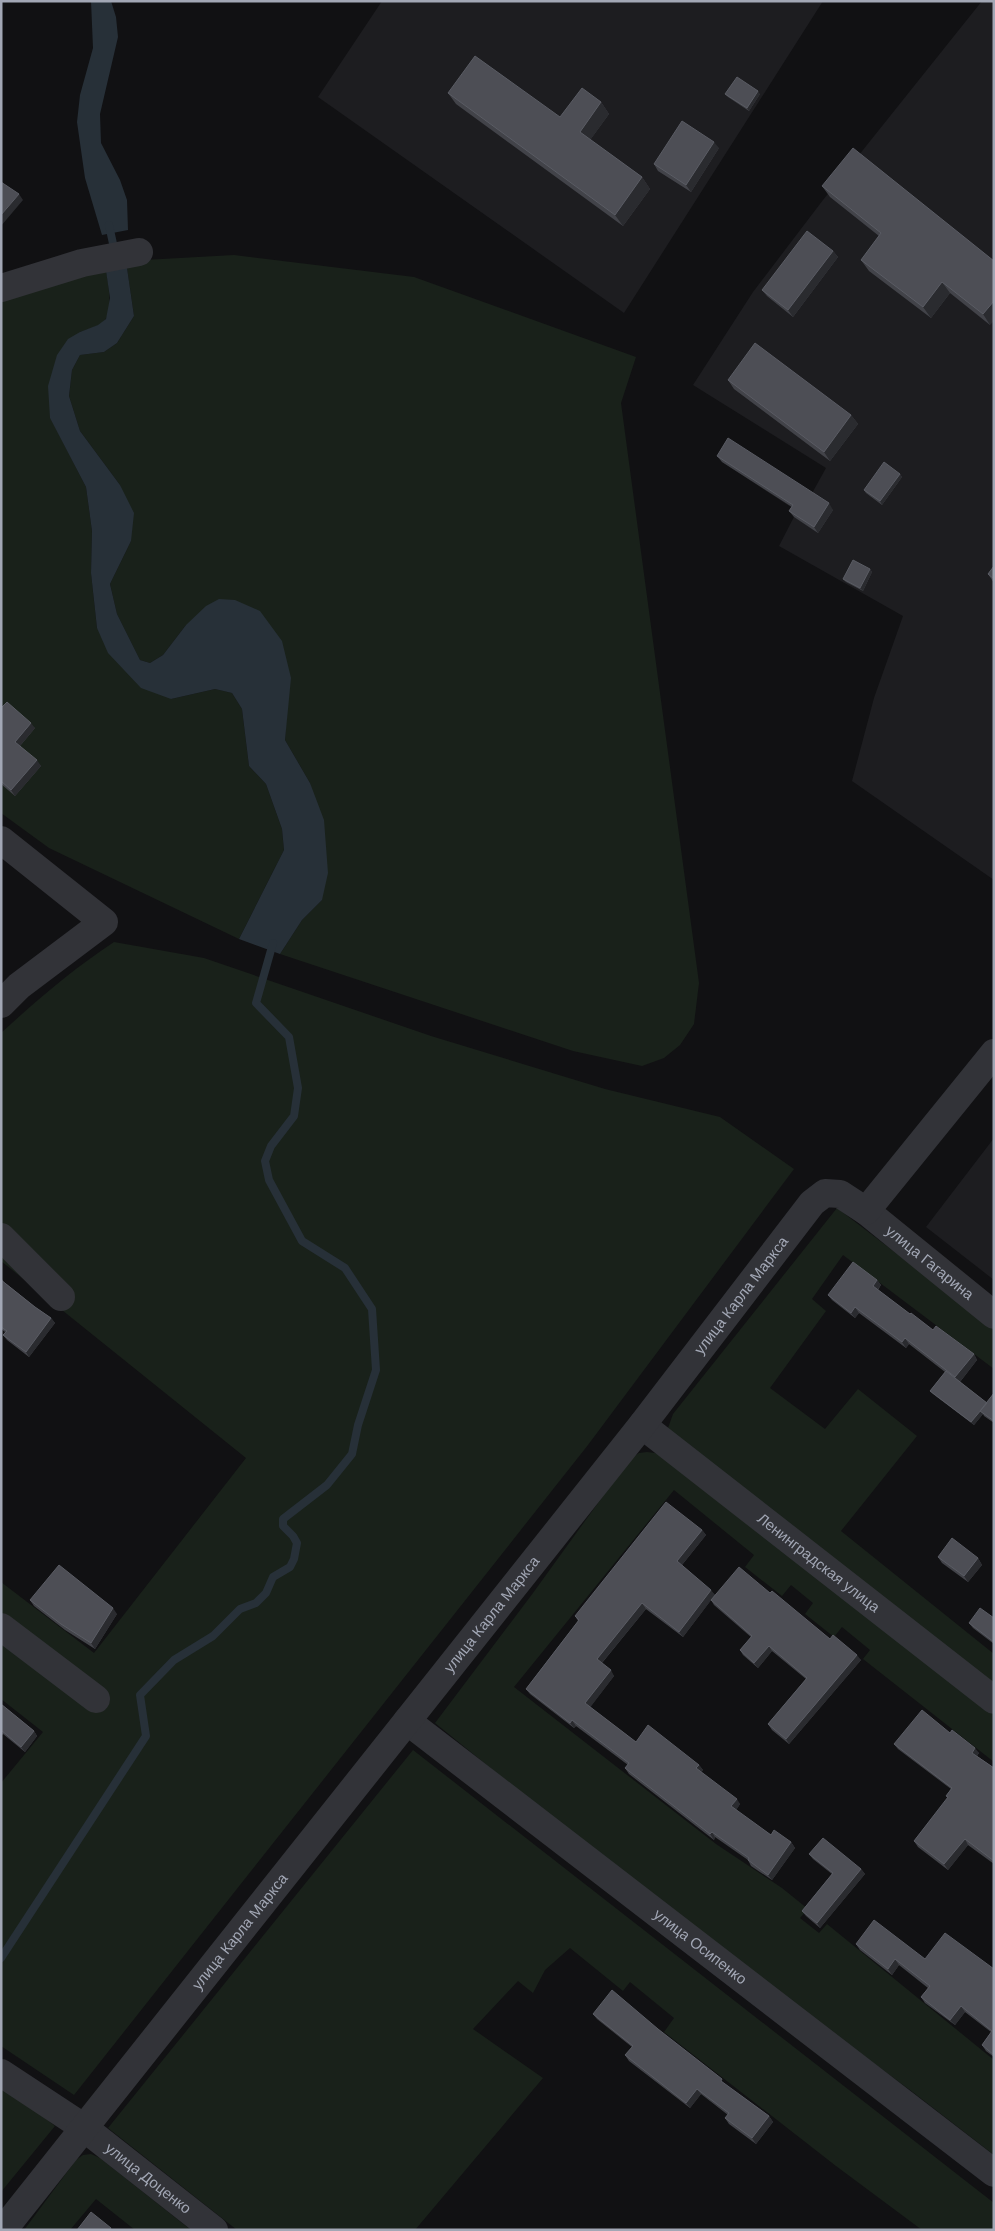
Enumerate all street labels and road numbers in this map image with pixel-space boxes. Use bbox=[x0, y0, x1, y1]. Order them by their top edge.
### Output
street label: улица Гагарина bbox=[883, 1222, 978, 1303]
street label: улица Карла Маркса bbox=[690, 1232, 792, 1357]
street label: Ленинградская улица bbox=[754, 1510, 884, 1616]
street label: улица Карла Маркса bbox=[440, 1552, 543, 1676]
street label: улица Карла Маркса bbox=[188, 1869, 291, 1993]
street label: улица Осипенко bbox=[651, 1905, 750, 1987]
street label: улица Доценко bbox=[102, 2139, 195, 2217]

